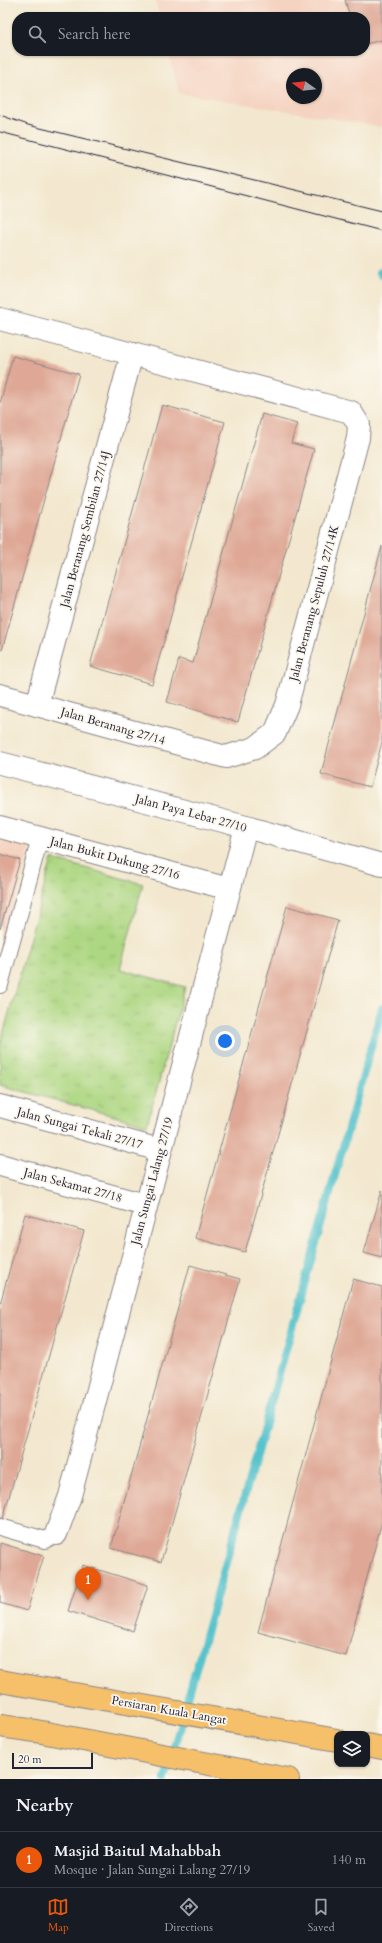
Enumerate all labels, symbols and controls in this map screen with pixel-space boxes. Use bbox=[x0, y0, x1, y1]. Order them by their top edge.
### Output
search box bbox=[12, 12, 370, 56]
icon: search bbox=[26, 23, 48, 45]
text: Search here bbox=[58, 24, 131, 44]
north arrow bbox=[286, 68, 322, 104]
street label: Jalan Beranang Sembilan 27/14J bbox=[56, 449, 114, 611]
street label: Jalan Beranang Sepuluh 27/14K bbox=[285, 523, 343, 685]
street label: Jalan Beranang 27/14 bbox=[57, 703, 167, 749]
street label: Jalan Paya Lebar 27/10 bbox=[131, 790, 249, 836]
street label: Jalan Bukit Dukung 27/16 bbox=[46, 832, 182, 883]
your location bbox=[215, 1031, 235, 1051]
street label: Jalan Sungai Tekali 27/17 bbox=[13, 1103, 145, 1152]
street label: Jalan Sungai Lalang 27/19 bbox=[127, 1115, 177, 1248]
street label: Jalan Sekamat 27/18 bbox=[20, 1164, 124, 1206]
pin: 1 bbox=[75, 1567, 101, 1600]
street label: Persiaran Kuala Langat bbox=[110, 1692, 228, 1728]
map controls bbox=[334, 1731, 370, 1767]
button: layers bbox=[334, 1731, 370, 1767]
scale bar bbox=[12, 1751, 93, 1770]
text: 20 m bbox=[18, 1752, 42, 1767]
text: Nearby bbox=[16, 1794, 73, 1817]
text: Masjid Baitul Mahabbah bbox=[54, 1841, 221, 1861]
text: 1 bbox=[26, 1851, 32, 1869]
text: 140 m bbox=[332, 1851, 366, 1869]
text: Mosque · Jalan Sungai Lalang 27/19 bbox=[54, 1861, 250, 1879]
tab: Map bbox=[47, 1896, 69, 1935]
tab: Directions bbox=[164, 1896, 213, 1935]
tab: Saved bbox=[308, 1896, 335, 1935]

